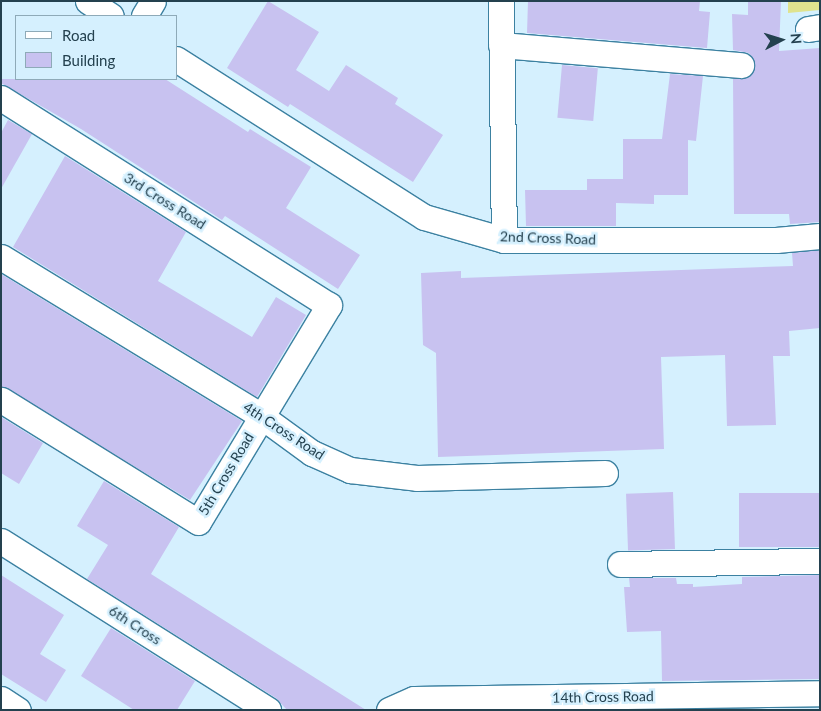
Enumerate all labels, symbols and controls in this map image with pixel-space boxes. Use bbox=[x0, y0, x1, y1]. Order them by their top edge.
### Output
legend bbox=[15, 15, 178, 80]
north arrow bbox=[756, 15, 806, 65]
text: Road bbox=[62, 26, 95, 44]
text: N bbox=[788, 33, 805, 45]
text: Building bbox=[62, 51, 115, 69]
street label: 3rd Cross Road bbox=[121, 169, 209, 233]
street label: 2nd Cross Road bbox=[500, 228, 596, 248]
street label: 4th Cross Road bbox=[240, 399, 328, 463]
street label: 5th Cross Road bbox=[195, 430, 257, 518]
street label: 6th Cross bbox=[106, 602, 164, 648]
street label: 14th Cross Road bbox=[552, 688, 654, 706]

